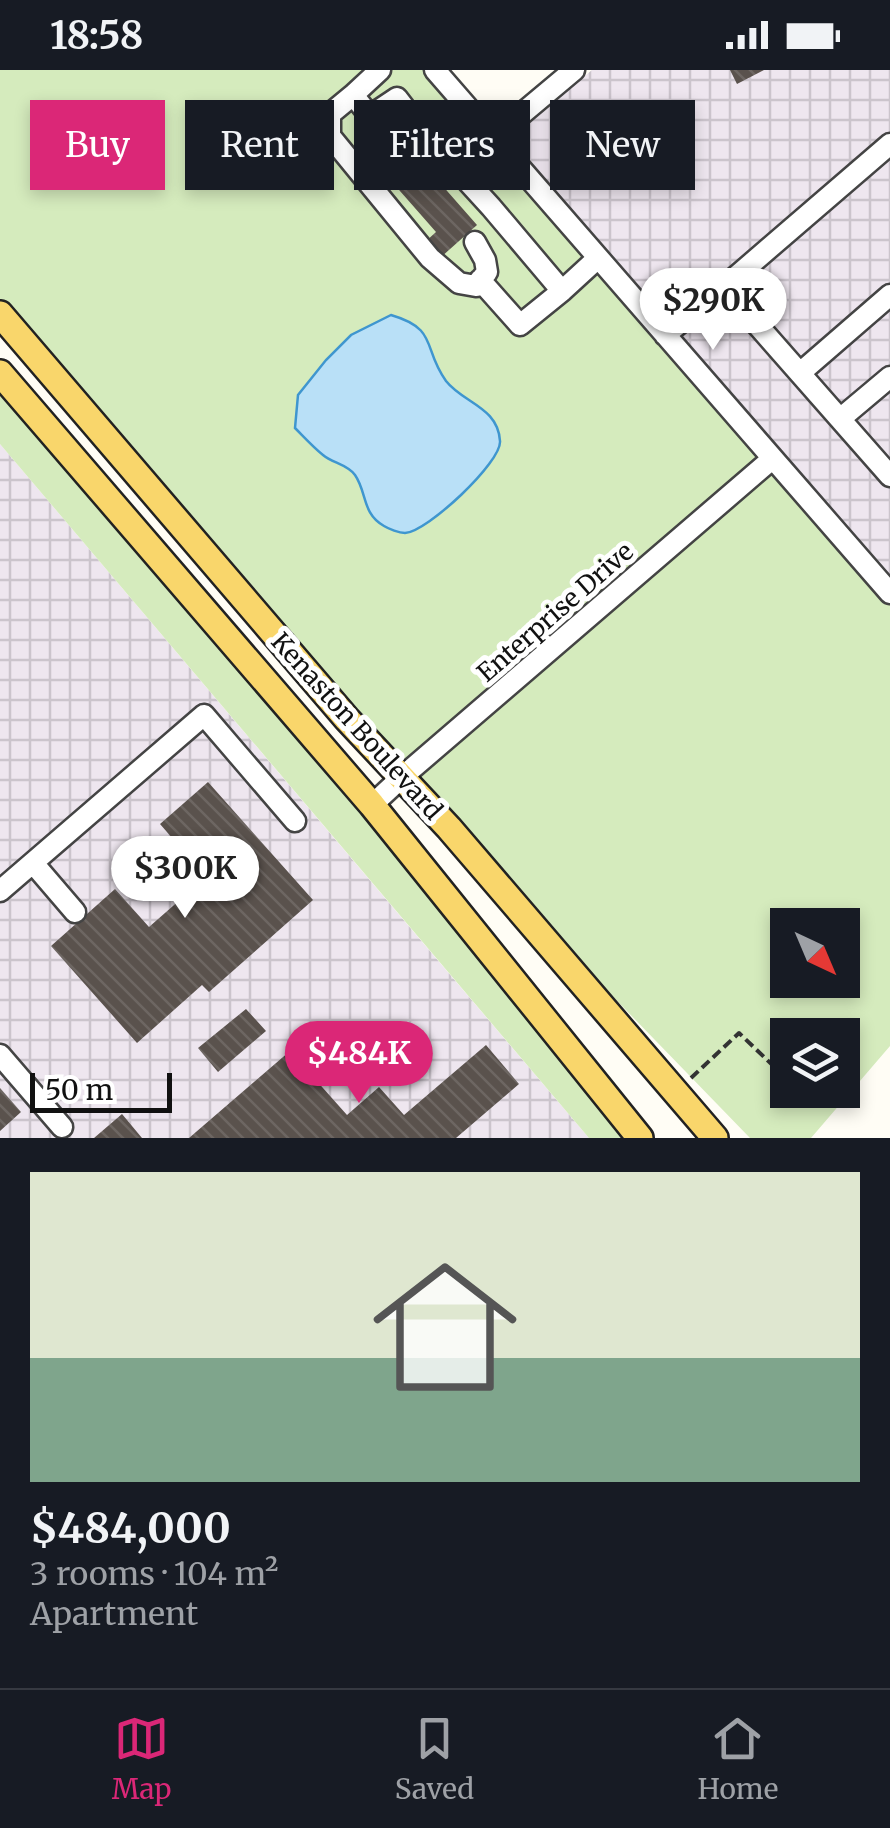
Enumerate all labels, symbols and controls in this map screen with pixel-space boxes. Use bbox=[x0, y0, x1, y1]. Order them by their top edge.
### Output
text: 18:58 bbox=[50, 12, 143, 59]
chip: Buy bbox=[30, 100, 165, 190]
chip: Rent bbox=[185, 100, 334, 190]
chip: Filters bbox=[354, 100, 530, 190]
chip: New bbox=[550, 100, 695, 190]
pin: $290K bbox=[643, 268, 783, 353]
text: $290K bbox=[662, 280, 764, 320]
street label: Enterprise Drive bbox=[470, 535, 640, 689]
street label: Kenaston Boulevard bbox=[265, 626, 449, 826]
pin: $300K bbox=[115, 836, 255, 921]
text: $300K bbox=[133, 848, 237, 888]
north arrow bbox=[770, 908, 860, 998]
map controls bbox=[770, 908, 860, 1108]
button: layers bbox=[770, 1018, 860, 1108]
pin: $484K bbox=[289, 1021, 429, 1106]
text: $484K bbox=[307, 1033, 411, 1073]
scale bar bbox=[30, 1068, 172, 1112]
text: 50 m bbox=[45, 1072, 113, 1108]
icon: home bbox=[355, 1237, 535, 1417]
text: $484,000 bbox=[30, 1502, 231, 1554]
text: 3 rooms · 104 m² bbox=[30, 1554, 278, 1594]
text: Apartment bbox=[30, 1594, 198, 1634]
tab: Map bbox=[112, 1711, 171, 1807]
tab: Saved bbox=[395, 1711, 474, 1807]
tab: Home bbox=[698, 1711, 778, 1807]

